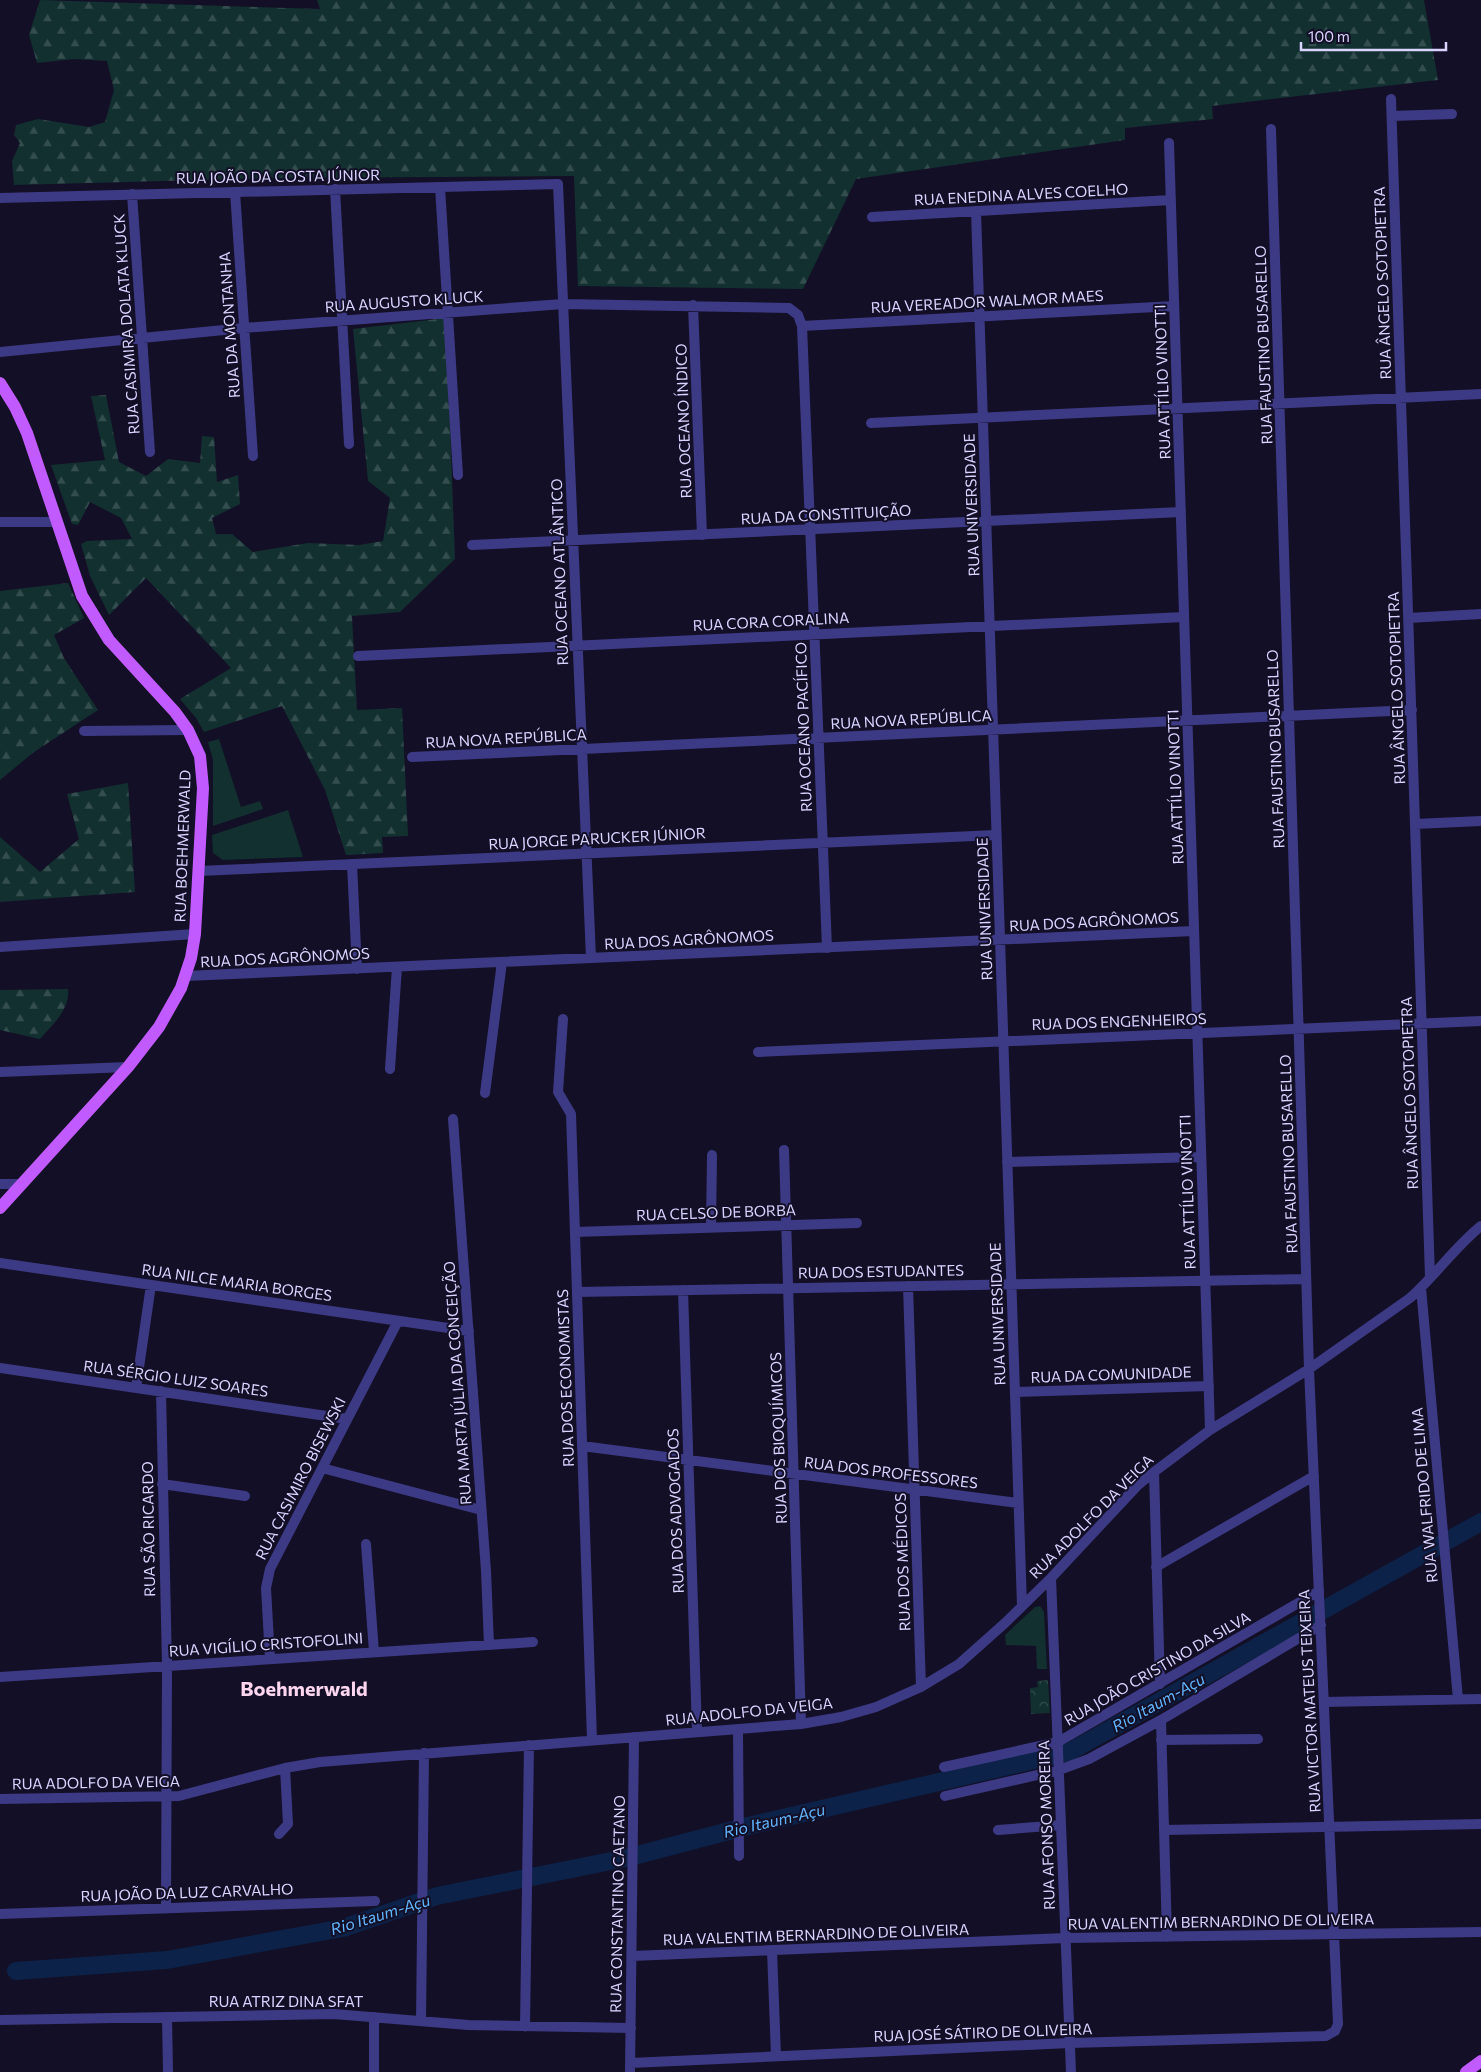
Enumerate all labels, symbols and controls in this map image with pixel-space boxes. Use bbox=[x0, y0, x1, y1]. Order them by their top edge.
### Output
scale bar bbox=[1301, 20, 1446, 52]
text: 100 m bbox=[1308, 27, 1350, 45]
street label: RUA JOÃO DA COSTA JÚNIOR bbox=[176, 164, 380, 187]
street label: RUA ENEDINA ALVES COELHO bbox=[913, 179, 1129, 209]
street label: RUA ÂNGELO SOTOPIETRA bbox=[1369, 186, 1394, 380]
street label: RUA CASIMIRA DOLATA KLUCK bbox=[109, 213, 143, 435]
street label: RUA FAUSTINO BUSARELLO bbox=[1251, 245, 1275, 445]
street label: RUA DA MONTANHA bbox=[215, 251, 243, 399]
street label: RUA AUGUSTO KLUCK bbox=[324, 286, 484, 316]
street label: RUA VEREADOR WALMOR MAES bbox=[870, 286, 1104, 316]
street label: RUA ATTÍLIO VINOTTI bbox=[1149, 304, 1174, 460]
street label: RUA OCEANO ÍNDICO bbox=[670, 343, 695, 499]
street label: RUA UNIVERSIDADE bbox=[960, 433, 982, 577]
street label: RUA OCEANO ATLÂNTICO bbox=[546, 478, 571, 666]
street label: RUA DA CONSTITUIÇÃO bbox=[740, 501, 912, 527]
street label: RUA ÂNGELO SOTOPIETRA bbox=[1383, 591, 1408, 785]
street label: RUA CORA CORALINA bbox=[692, 608, 850, 634]
street label: RUA OCEANO PACÍFICO bbox=[790, 642, 815, 812]
street label: RUA FAUSTINO BUSARELLO bbox=[1263, 649, 1287, 849]
street label: RUA NOVA REPÚBLICA bbox=[830, 705, 992, 732]
street label: RUA ATTÍLIO VINOTTI bbox=[1162, 709, 1187, 865]
street label: RUA NOVA REPÚBLICA bbox=[425, 724, 587, 751]
street label: RUA BOEHMERWALD bbox=[170, 769, 194, 923]
street label: RUA JORGE PARUCKER JÚNIOR bbox=[488, 822, 706, 853]
street label: RUA UNIVERSIDADE bbox=[973, 837, 995, 981]
street label: RUA DOS AGRÔNOMOS bbox=[1009, 907, 1179, 934]
street label: RUA DOS AGRÔNOMOS bbox=[604, 925, 774, 952]
street label: RUA DOS AGRÔNOMOS bbox=[200, 943, 370, 970]
street label: RUA ÂNGELO SOTOPIETRA bbox=[1396, 996, 1421, 1190]
street label: RUA DOS ENGENHEIROS bbox=[1031, 1009, 1207, 1033]
street label: RUA FAUSTINO BUSARELLO bbox=[1276, 1054, 1300, 1254]
street label: RUA ATTÍLIO VINOTTI bbox=[1174, 1114, 1199, 1270]
street label: RUA CELSO DE BORBA bbox=[636, 1200, 796, 1224]
street label: RUA UNIVERSIDADE bbox=[986, 1242, 1008, 1386]
street label: RUA NILCE MARIA BORGES bbox=[141, 1260, 334, 1304]
street label: RUA MARTA JÚLIA DA CONCEIÇÃO bbox=[439, 1261, 474, 1506]
street label: RUA DOS ESTUDANTES bbox=[798, 1261, 964, 1281]
street label: RUA DOS ECONOMISTAS bbox=[553, 1289, 577, 1467]
street label: RUA DOS BIOQUÍMICOS bbox=[765, 1352, 790, 1524]
street label: RUA SÉRGIO LUIZ SOARES bbox=[82, 1355, 270, 1400]
street label: RUA DA COMUNIDADE bbox=[1030, 1362, 1192, 1386]
street label: RUA CASIMIRO BISEWSKI bbox=[251, 1394, 349, 1562]
street label: RUA WALFRIDO DE LIMA bbox=[1407, 1407, 1441, 1583]
street label: RUA DOS ADVOGADOS bbox=[663, 1428, 687, 1594]
street label: RUA ADOLFO DA VEIGA bbox=[1025, 1450, 1157, 1582]
street label: RUA DOS PROFESSORES bbox=[803, 1452, 979, 1492]
street label: RUA SÃO RICARDO bbox=[138, 1461, 158, 1597]
street label: RUA DOS MÉDICOS bbox=[890, 1492, 913, 1631]
street label: RUA VICTOR MATEUS TEIXEIRA bbox=[1294, 1589, 1324, 1813]
street label: RUA JOÃO CRISTINO DA SILVA bbox=[1061, 1607, 1253, 1729]
street label: RUA VIGÍLIO CRISTOFOLINI bbox=[168, 1627, 364, 1660]
water label: Rio Itaum-Açu bbox=[1108, 1669, 1208, 1735]
district label: Boehmerwald bbox=[240, 1676, 368, 1700]
street label: RUA ADOLFO DA VEIGA bbox=[665, 1693, 833, 1729]
street label: RUA AFONSO MOREIRA bbox=[1034, 1740, 1058, 1910]
street label: RUA ADOLFO DA VEIGA bbox=[12, 1772, 180, 1792]
street label: RUA CONSTANTINO CAETANO bbox=[606, 1795, 628, 2013]
water label: Rio Itaum-Açu bbox=[721, 1799, 827, 1841]
street label: RUA JOÃO DA LUZ CARVALHO bbox=[80, 1879, 294, 1905]
water label: Rio Itaum-Açu bbox=[328, 1890, 432, 1938]
street label: RUA VALENTIM BERNARDINO DE OLIVEIRA bbox=[1068, 1909, 1374, 1933]
street label: RUA VALENTIM BERNARDINO DE OLIVEIRA bbox=[662, 1920, 970, 1948]
street label: RUA ATRIZ DINA SFAT bbox=[209, 1992, 364, 2010]
street label: RUA JOSÉ SÁTIRO DE OLIVEIRA bbox=[873, 2018, 1093, 2045]

